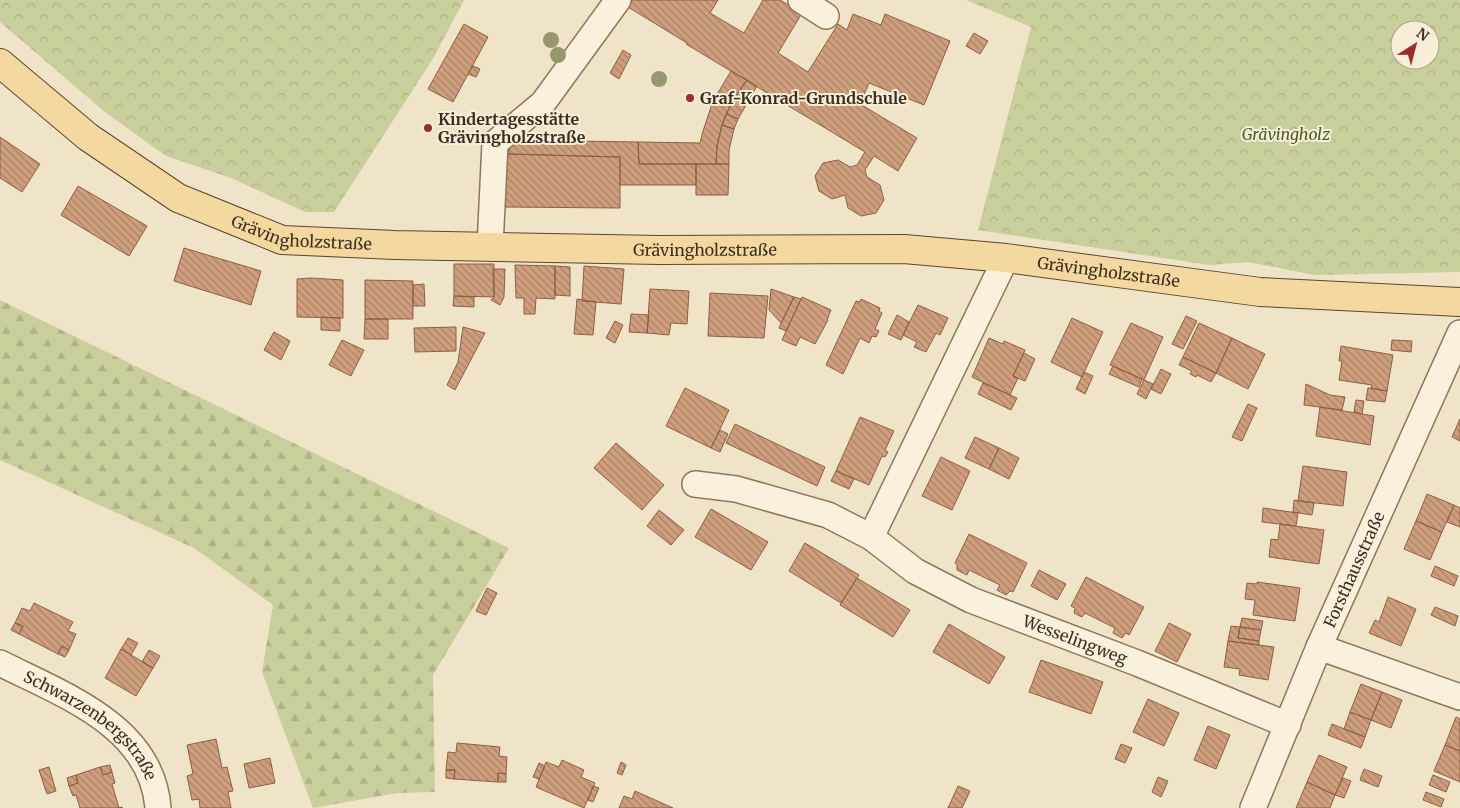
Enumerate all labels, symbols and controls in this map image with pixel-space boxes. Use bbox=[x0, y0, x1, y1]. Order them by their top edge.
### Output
north arrow bbox=[1390, 20, 1440, 70]
text: N bbox=[1413, 24, 1432, 45]
place label: Graf-Konrad-Grundschule bbox=[700, 88, 907, 108]
marker: Graf-Konrad-Grundschule bbox=[684, 92, 696, 104]
place label: Kindertagesstätte Grävingholzstraße bbox=[438, 109, 586, 147]
marker: Kindertagesstätte Grävingholzstraße bbox=[422, 122, 434, 134]
park label: Grävingholz bbox=[1242, 124, 1331, 144]
street label: Grävingholzstraße bbox=[229, 211, 372, 254]
street label: Grävingholzstraße bbox=[633, 239, 777, 260]
street label: Grävingholzstraße bbox=[1036, 252, 1181, 291]
street label: Forsthausstraße bbox=[1319, 508, 1389, 631]
street label: Wesselingweg bbox=[1019, 610, 1130, 669]
street label: Schwarzenbergstraße bbox=[21, 666, 161, 783]

